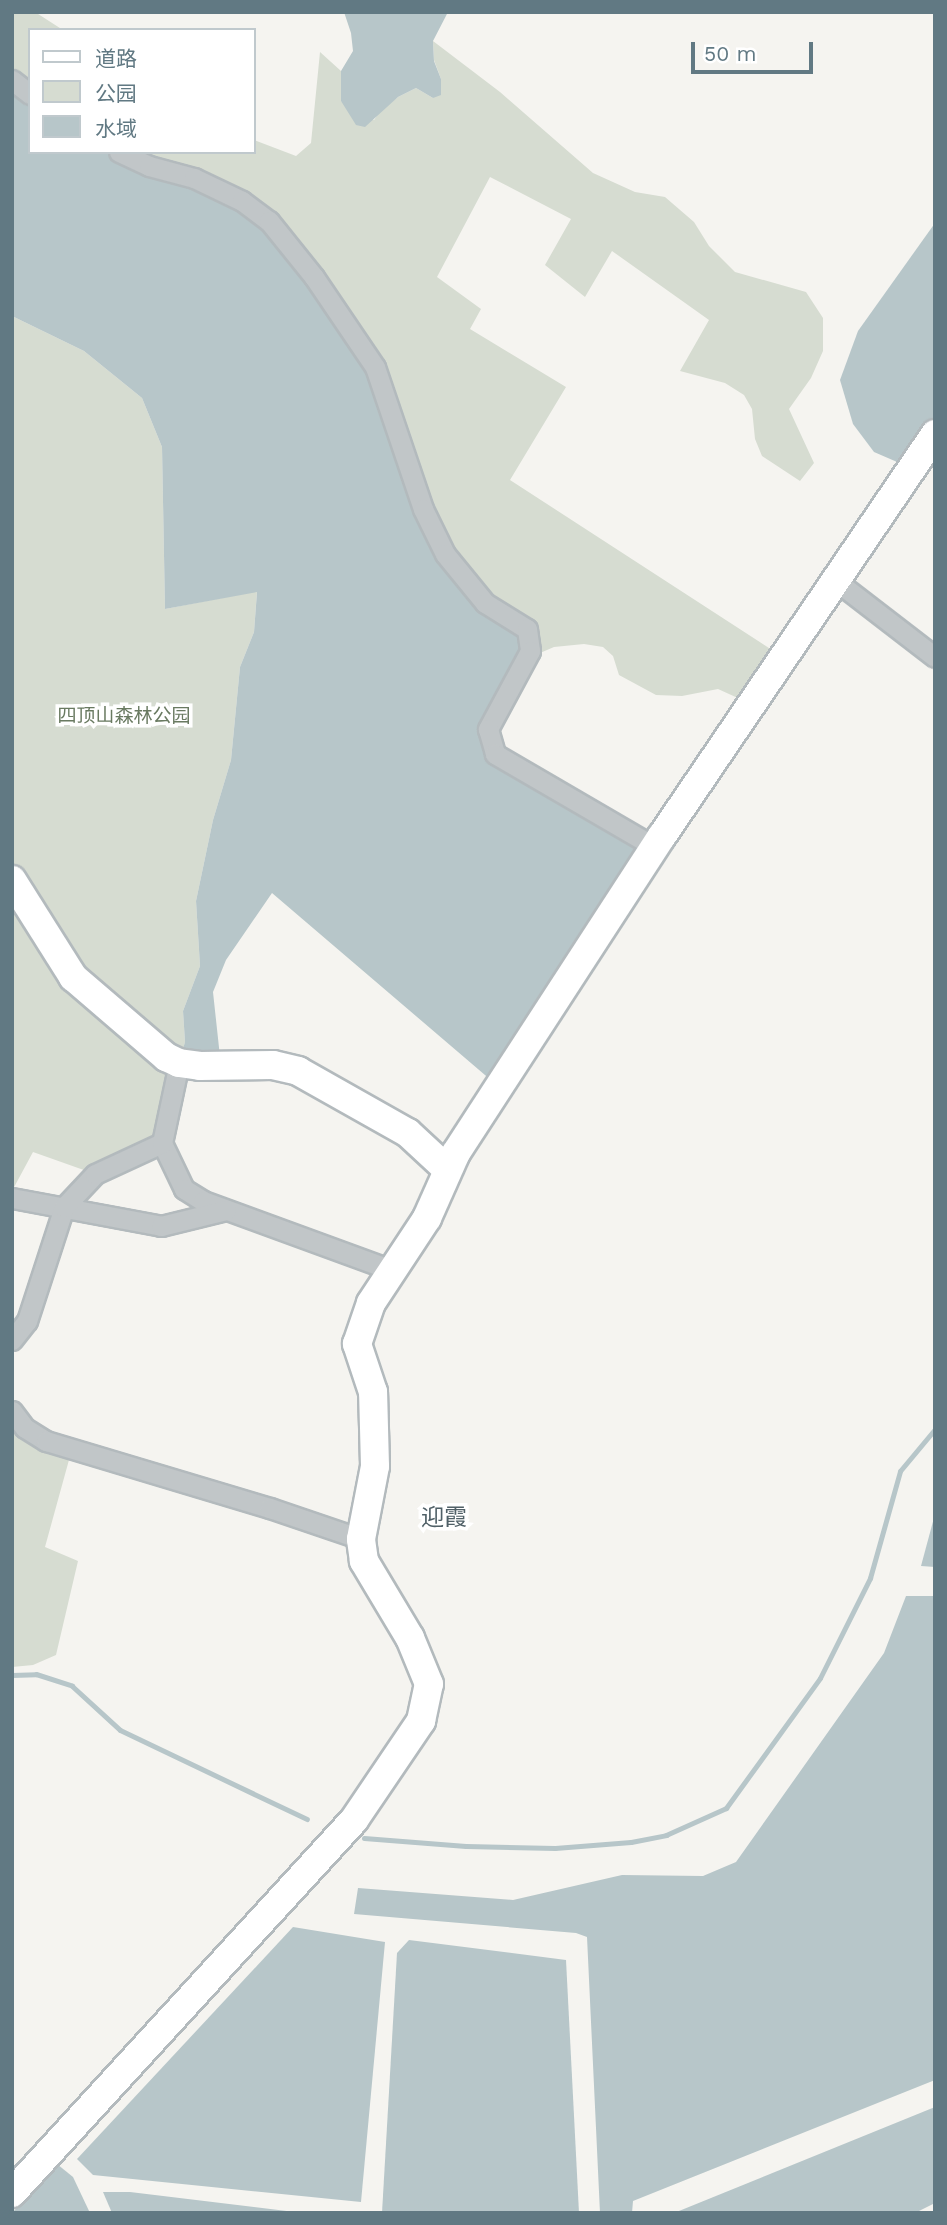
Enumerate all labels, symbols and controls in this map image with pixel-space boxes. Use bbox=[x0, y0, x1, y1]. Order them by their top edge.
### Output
legend bbox=[28, 28, 256, 154]
scale bar bbox=[695, 28, 818, 72]
text: 50 m bbox=[704, 41, 756, 66]
text: 道路 bbox=[95, 46, 137, 71]
text: 公园 bbox=[95, 81, 137, 106]
text: 水域 bbox=[95, 116, 137, 141]
park label: 四顶山森林公园 bbox=[58, 705, 190, 727]
district label: 迎霞 bbox=[421, 1504, 467, 1532]

